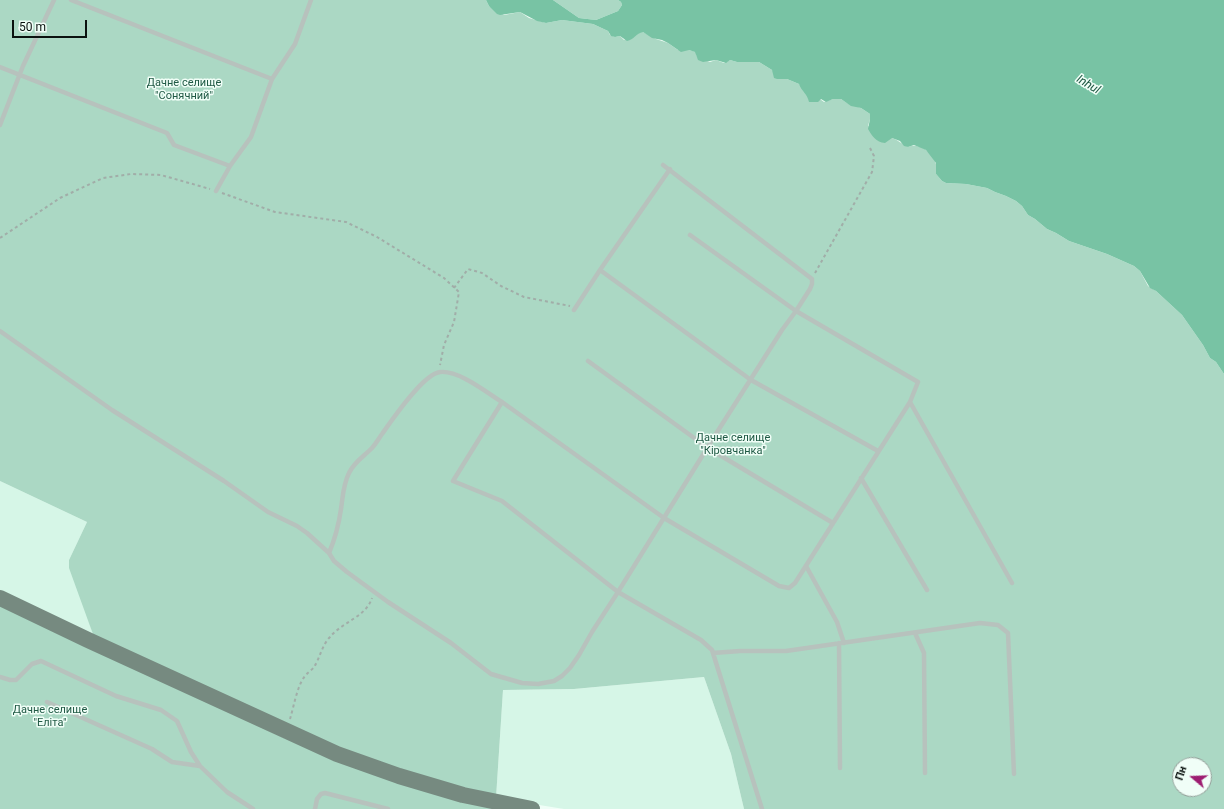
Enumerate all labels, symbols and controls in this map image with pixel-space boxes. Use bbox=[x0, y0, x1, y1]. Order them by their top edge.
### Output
scale bar bbox=[14, 12, 89, 38]
text: 50 m bbox=[19, 20, 46, 34]
water label: Inhul bbox=[1073, 72, 1103, 98]
park label: Дачне селище "Сонячний" bbox=[147, 76, 221, 102]
park label: Дачне селище "Кіровчанка" bbox=[696, 431, 770, 457]
park label: Дачне селище "Еліта" bbox=[13, 703, 87, 729]
north arrow bbox=[1172, 757, 1212, 797]
text: Пн bbox=[1173, 765, 1190, 782]

